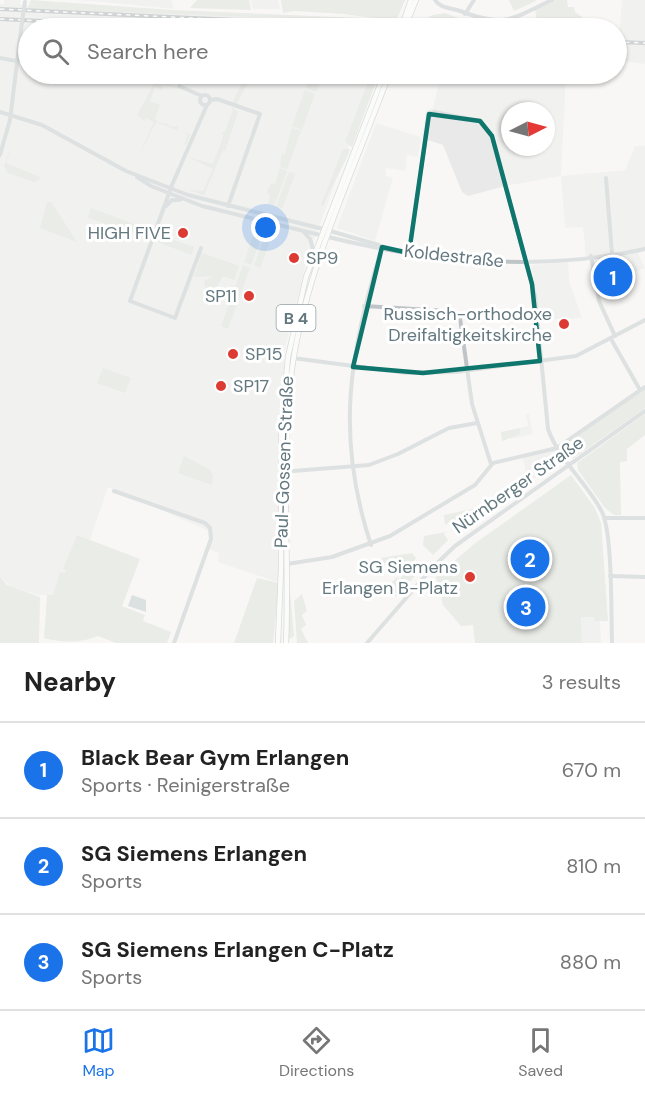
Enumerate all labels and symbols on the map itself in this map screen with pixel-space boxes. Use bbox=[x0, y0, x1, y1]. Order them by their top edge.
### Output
north arrow bbox=[501, 102, 555, 156]
your location bbox=[251, 213, 280, 242]
place label: HIGH FIVE bbox=[88, 221, 171, 245]
marker: HIGH FIVE bbox=[176, 226, 190, 240]
street label: Koldestraße bbox=[403, 239, 505, 273]
place label: SP9 bbox=[306, 246, 338, 270]
marker: SP9 bbox=[287, 251, 301, 265]
pin: 1 bbox=[594, 254, 632, 300]
place label: SP11 bbox=[205, 284, 237, 308]
marker: SP11 bbox=[242, 289, 256, 303]
place label: Russisch-orthodoxe Dreifaltigkeitskirche bbox=[383, 302, 552, 347]
road number: B 4 bbox=[276, 305, 316, 331]
marker: Russisch-orthodoxe Dreifaltigkeitskirche bbox=[557, 317, 571, 331]
place label: SP15 bbox=[245, 342, 282, 366]
marker: SP15 bbox=[226, 347, 240, 361]
place label: SP17 bbox=[233, 374, 269, 398]
street label: Paul-Gossen-Straße bbox=[269, 375, 299, 549]
marker: SP17 bbox=[214, 379, 228, 393]
street label: Nürnberger Straße bbox=[448, 431, 588, 539]
pin: 2 bbox=[510, 536, 550, 582]
place label: SG Siemens Erlangen B-Platz bbox=[322, 555, 458, 600]
marker: SG Siemens Erlangen B-Platz bbox=[463, 570, 477, 584]
pin: 3 bbox=[506, 584, 546, 630]

